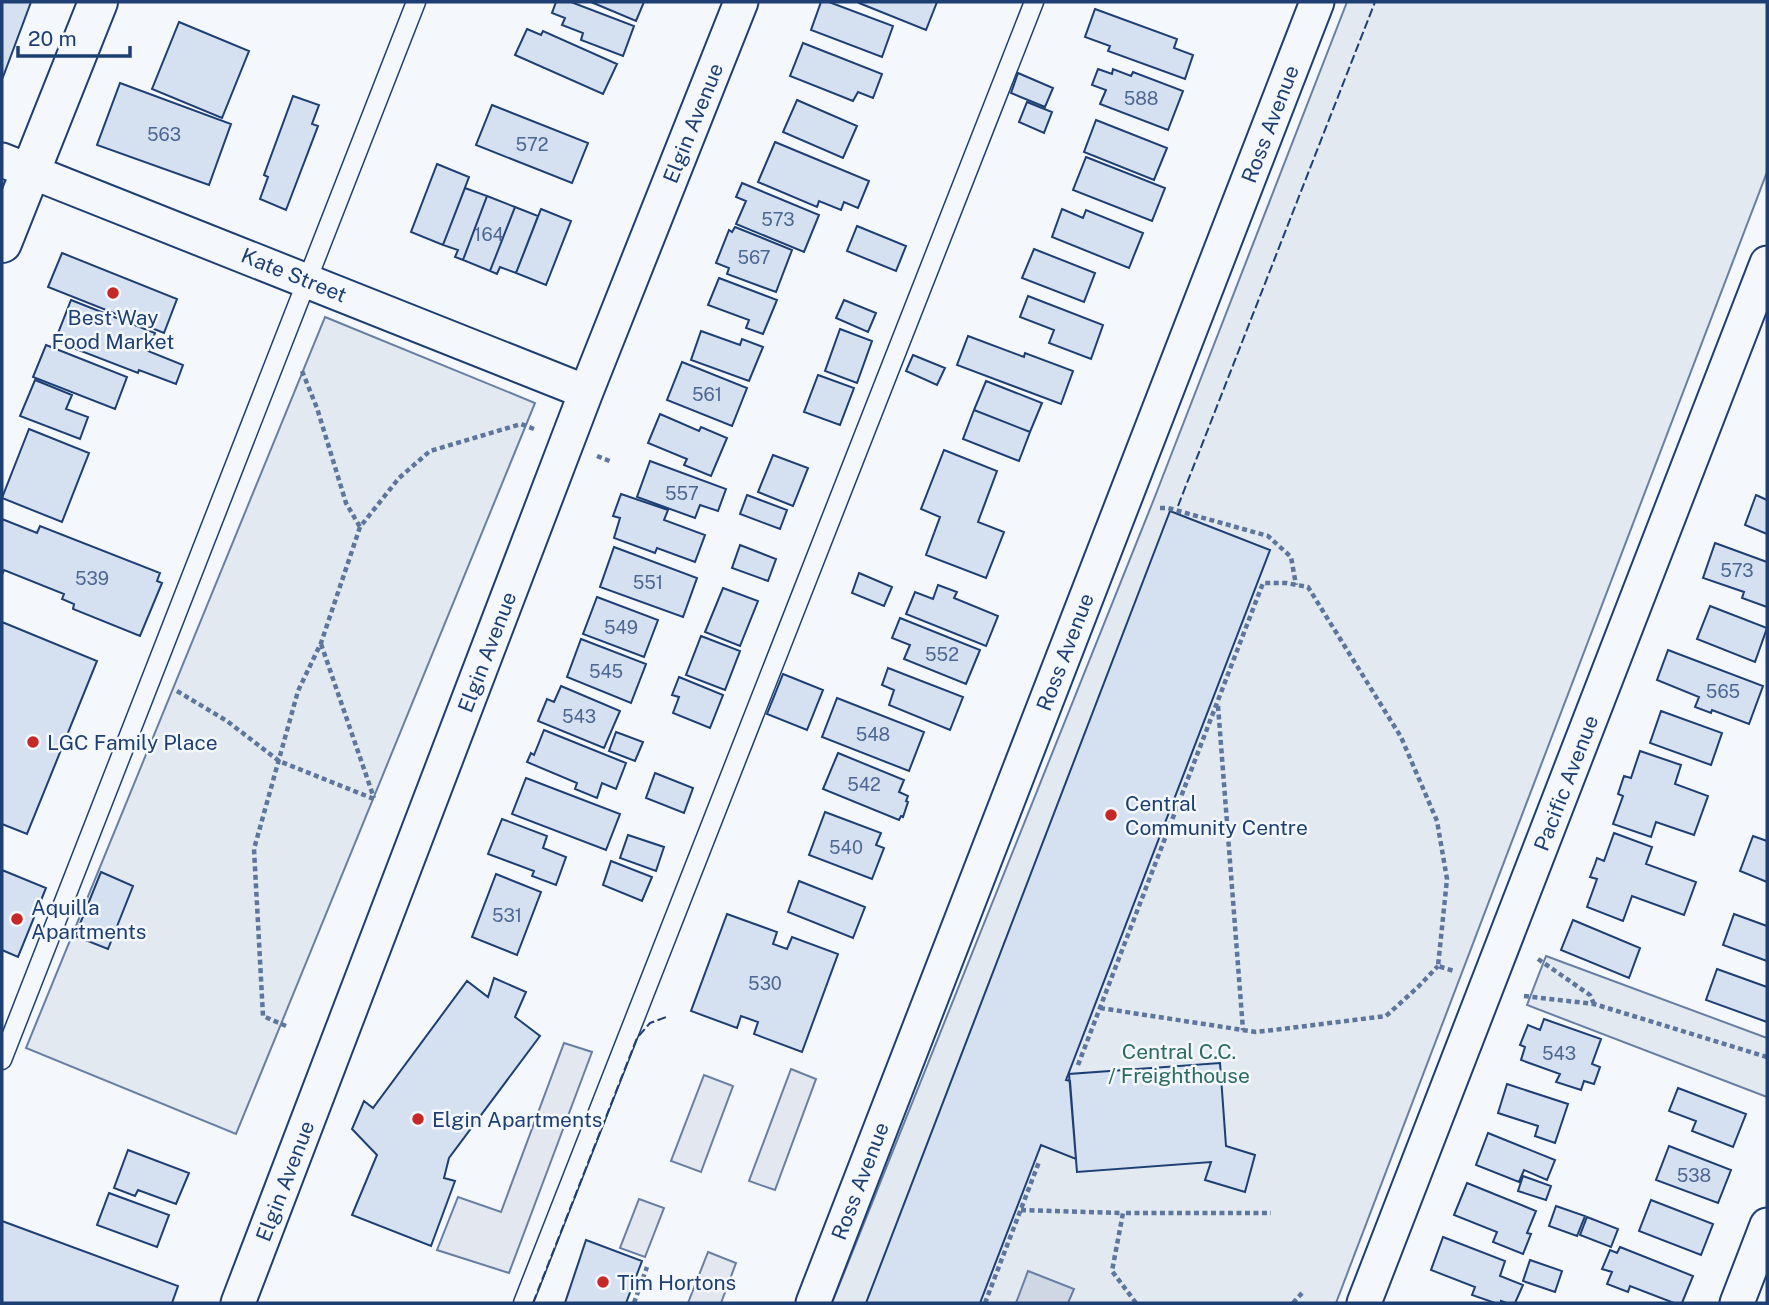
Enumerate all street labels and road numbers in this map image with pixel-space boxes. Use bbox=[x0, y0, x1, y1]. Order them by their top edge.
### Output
street label: Elgin Avenue bbox=[658, 59, 728, 187]
street label: Ross Avenue bbox=[1236, 62, 1304, 186]
street label: Kate Street bbox=[238, 243, 350, 307]
street label: Elgin Avenue bbox=[453, 588, 521, 716]
street label: Ross Avenue bbox=[1031, 590, 1099, 714]
street label: Pacific Avenue bbox=[1529, 712, 1603, 854]
street label: Elgin Avenue bbox=[251, 1117, 319, 1245]
street label: Ross Avenue bbox=[826, 1119, 894, 1243]

